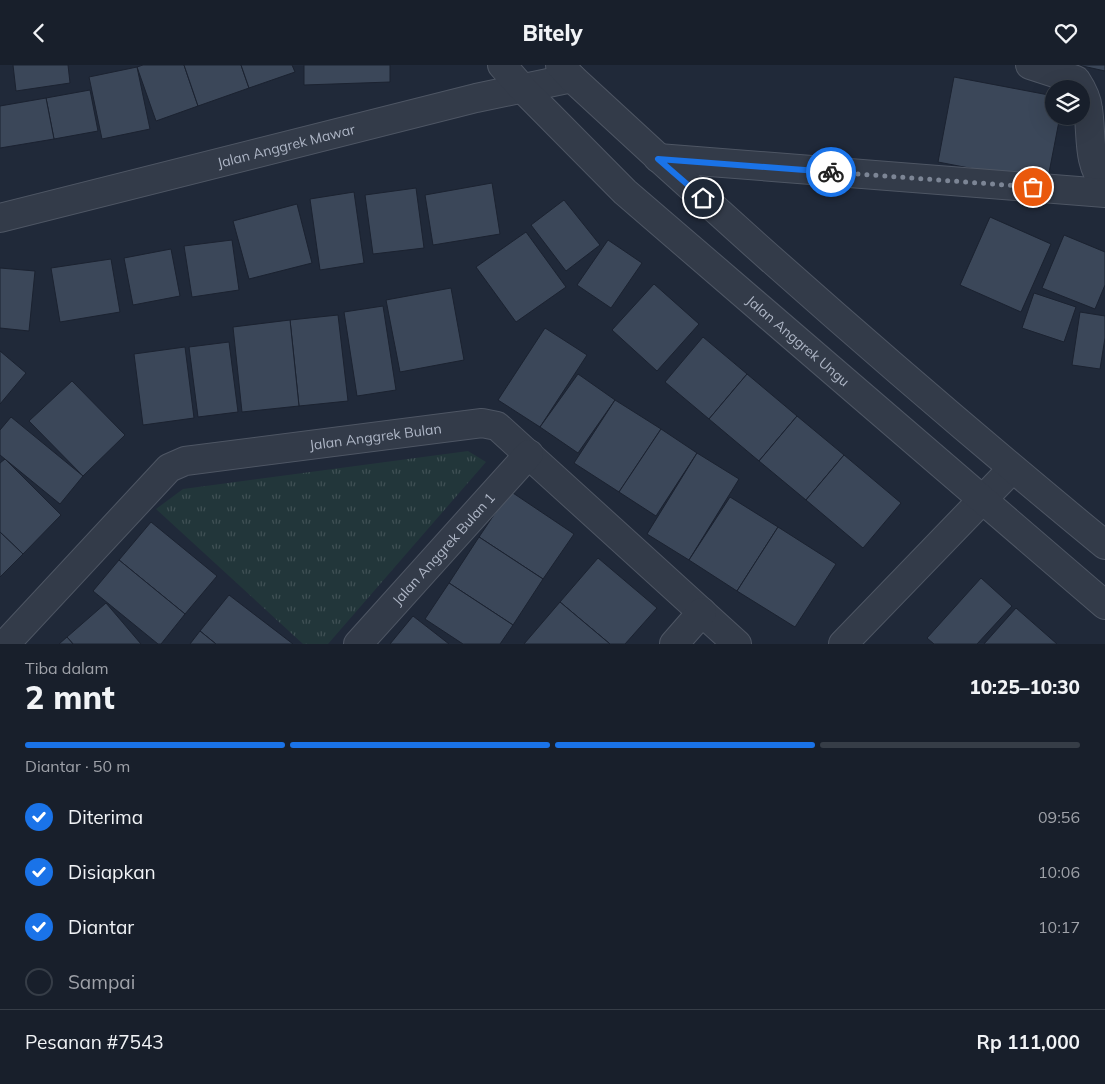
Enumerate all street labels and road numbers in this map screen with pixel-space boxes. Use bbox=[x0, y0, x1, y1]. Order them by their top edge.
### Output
street label: Jalan Anggrek Mawar bbox=[215, 120, 358, 172]
street label: Jalan Anggrek Ungu bbox=[743, 291, 853, 390]
street label: Jalan Anggrek Bulan bbox=[308, 419, 443, 454]
street label: Jalan Anggrek Bulan 1 bbox=[388, 489, 499, 609]

